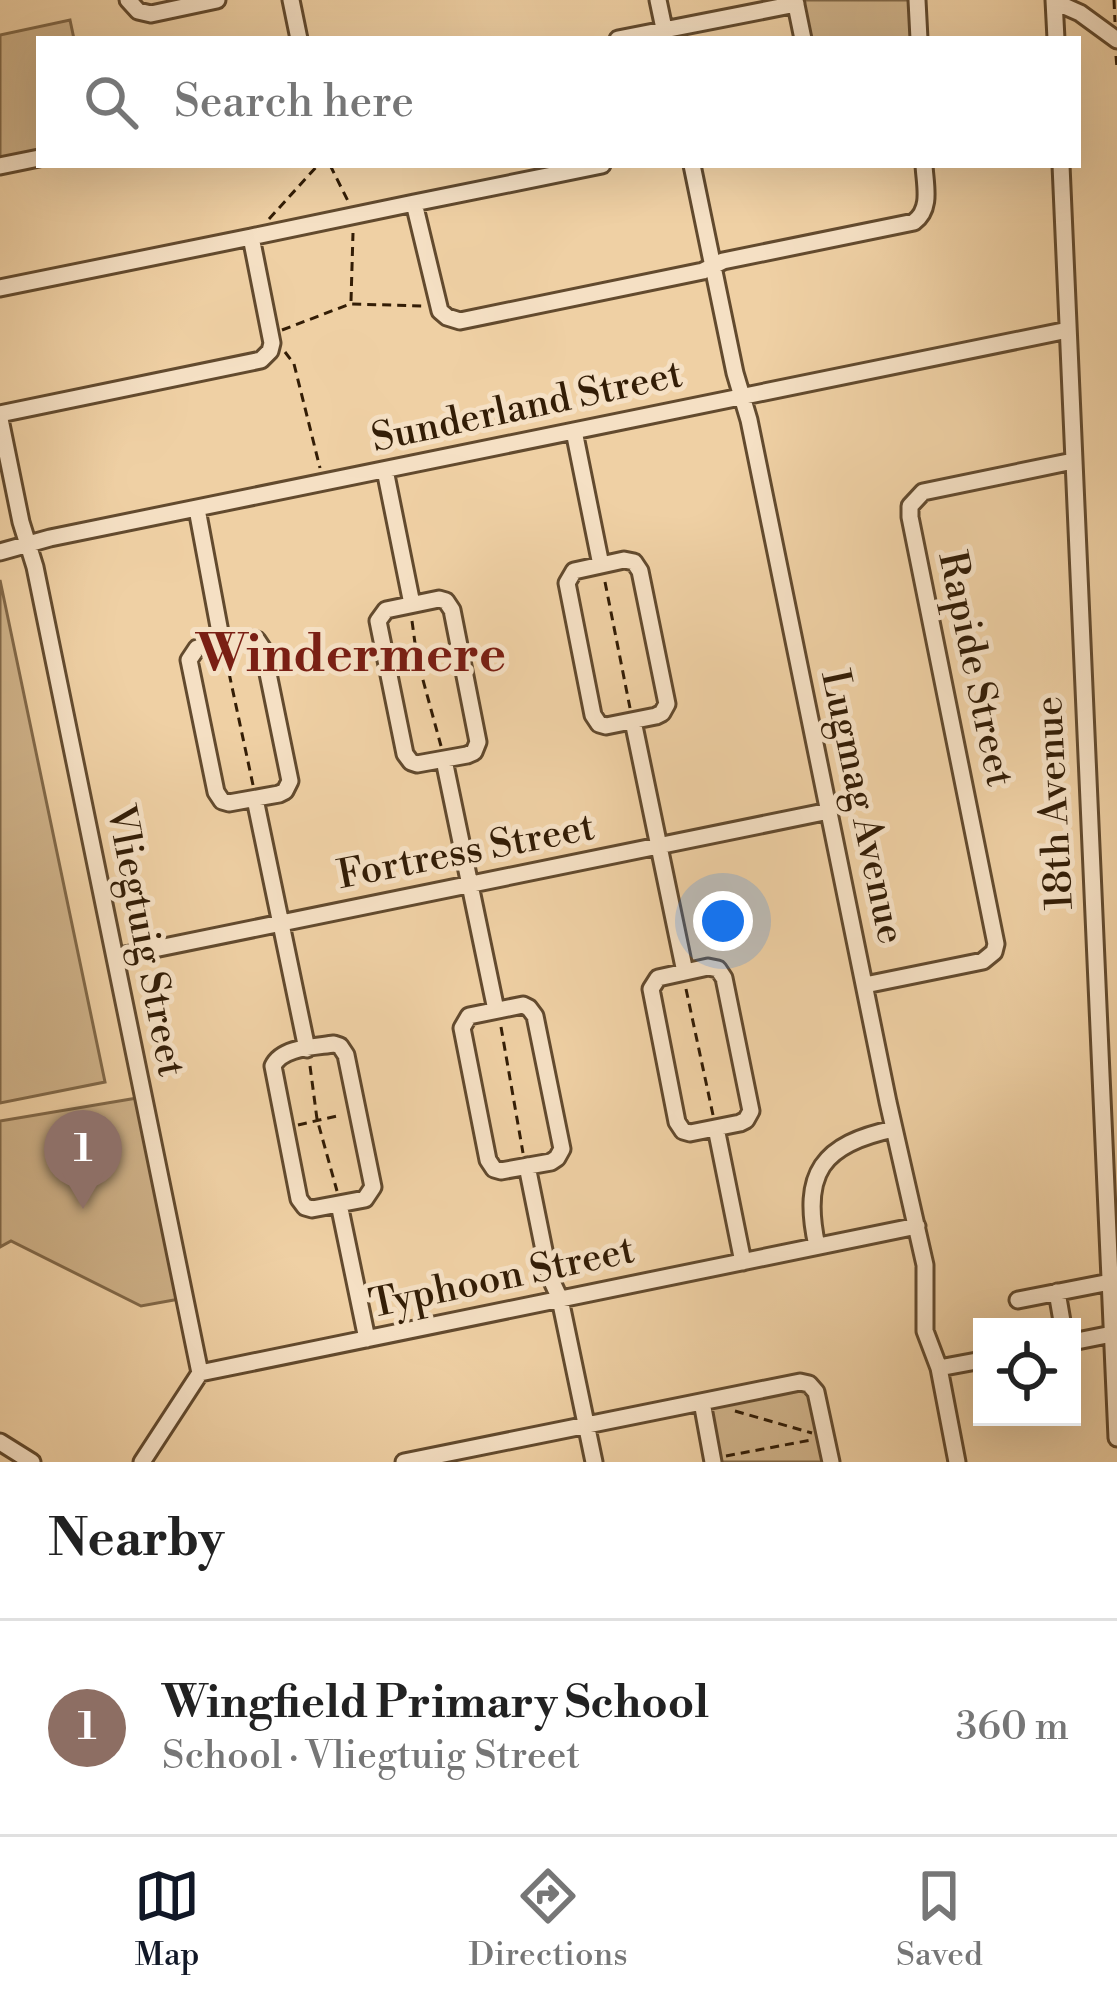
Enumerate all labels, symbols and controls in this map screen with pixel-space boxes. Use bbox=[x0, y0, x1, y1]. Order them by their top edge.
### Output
search box bbox=[36, 36, 1081, 168]
icon: search bbox=[78, 69, 144, 135]
text: Search here bbox=[174, 74, 414, 131]
street label: Sunderland Street bbox=[367, 350, 687, 464]
street label: Rapide Street bbox=[926, 547, 1024, 791]
district label: Windermere bbox=[194, 624, 506, 688]
street label: Lugmag Avenue bbox=[809, 665, 915, 949]
street label: 18th Avenue bbox=[1025, 695, 1085, 911]
street label: Vliegtuig Street bbox=[95, 800, 195, 1081]
street label: Fortress Street bbox=[333, 803, 599, 901]
your location bbox=[693, 891, 753, 951]
pin: 1 bbox=[44, 1110, 122, 1209]
street label: Typhoon Street bbox=[365, 1226, 639, 1330]
map controls bbox=[973, 1318, 1081, 1426]
button: locate bbox=[973, 1318, 1081, 1426]
text: Nearby bbox=[48, 1508, 224, 1572]
text: Wingfield Primary School bbox=[162, 1675, 709, 1732]
text: 1 bbox=[78, 1703, 96, 1752]
text: 360 m bbox=[956, 1703, 1069, 1752]
text: School · Vliegtuig Street bbox=[162, 1732, 580, 1781]
tab: Map bbox=[134, 1863, 200, 1976]
tab: Directions bbox=[469, 1863, 628, 1976]
tab: Saved bbox=[896, 1863, 983, 1976]

